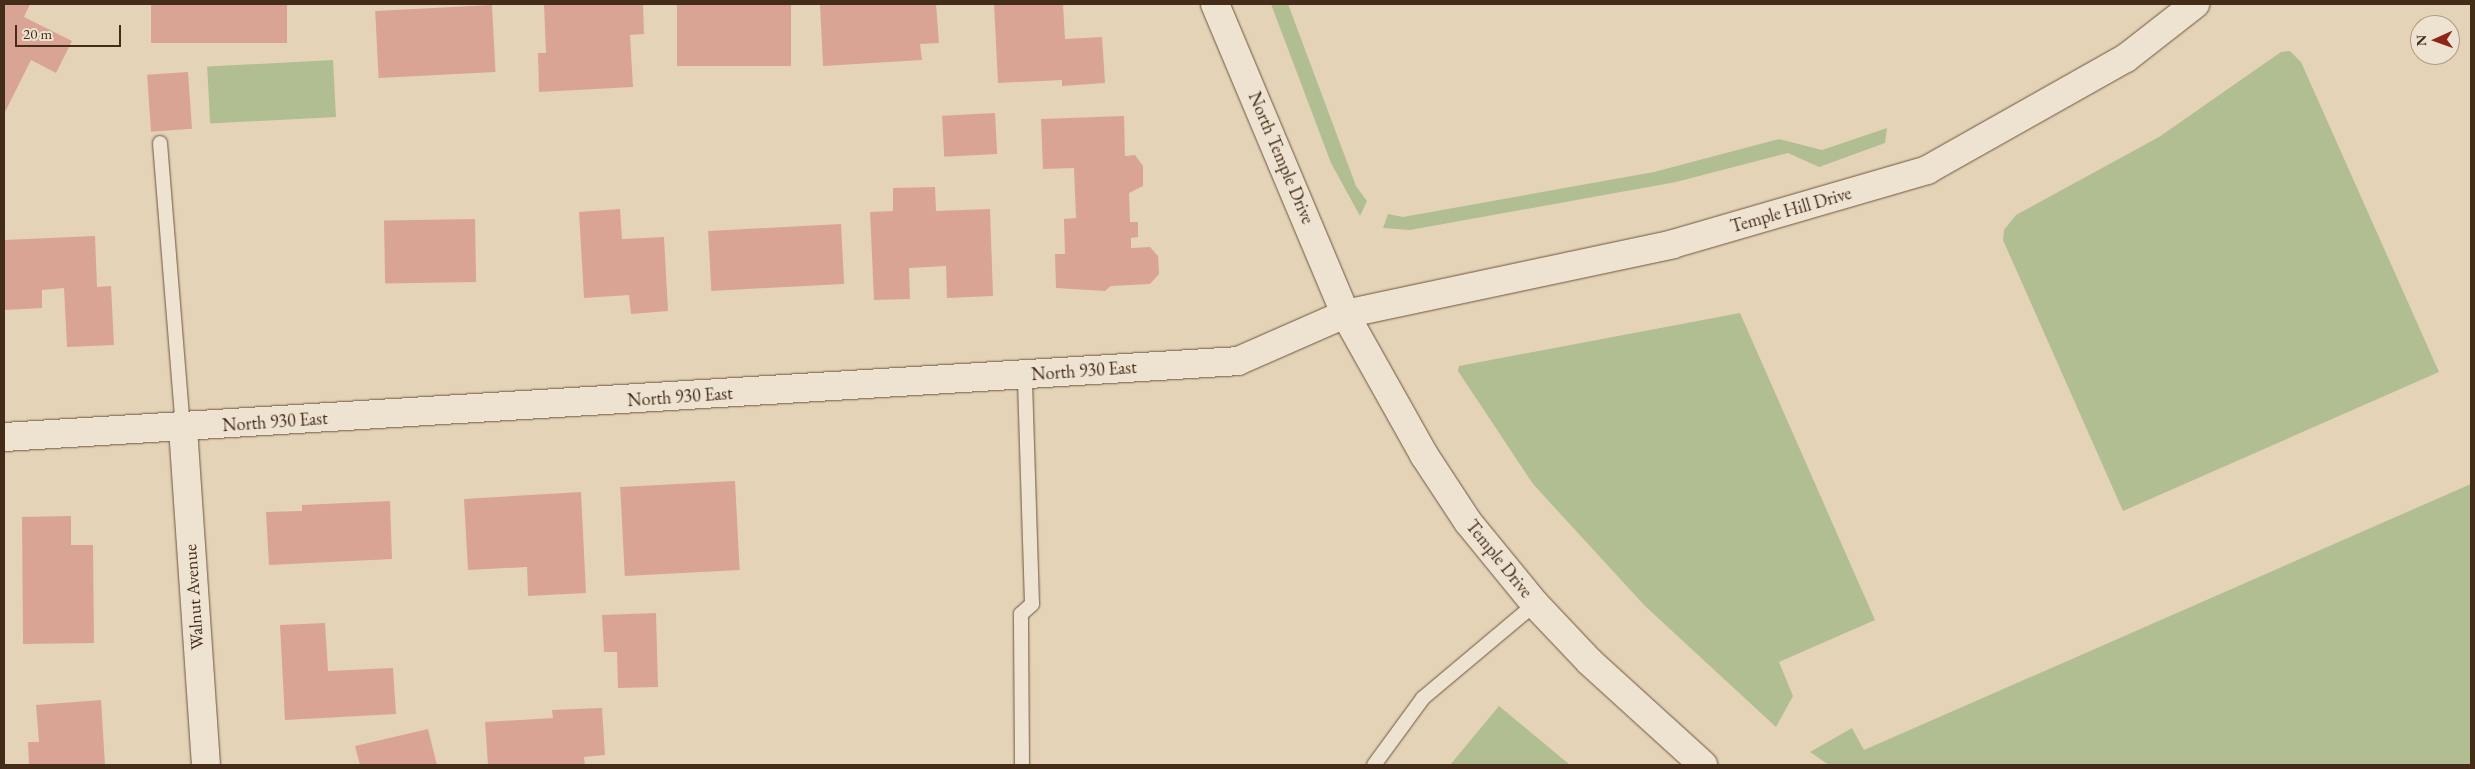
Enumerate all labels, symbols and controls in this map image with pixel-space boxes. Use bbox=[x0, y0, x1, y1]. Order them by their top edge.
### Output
scale bar bbox=[18, 15, 124, 47]
north arrow bbox=[2410, 15, 2460, 65]
text: 20 m bbox=[23, 24, 52, 43]
text: N bbox=[2412, 35, 2430, 46]
street label: North Temple Drive bbox=[1243, 89, 1319, 227]
street label: Temple Hill Drive bbox=[1728, 182, 1854, 238]
street label: North 930 East bbox=[1031, 357, 1137, 385]
street label: North 930 East bbox=[627, 383, 733, 411]
street label: North 930 East bbox=[222, 408, 328, 436]
street label: Temple Drive bbox=[1461, 516, 1537, 602]
street label: Walnut Avenue bbox=[180, 543, 208, 651]

